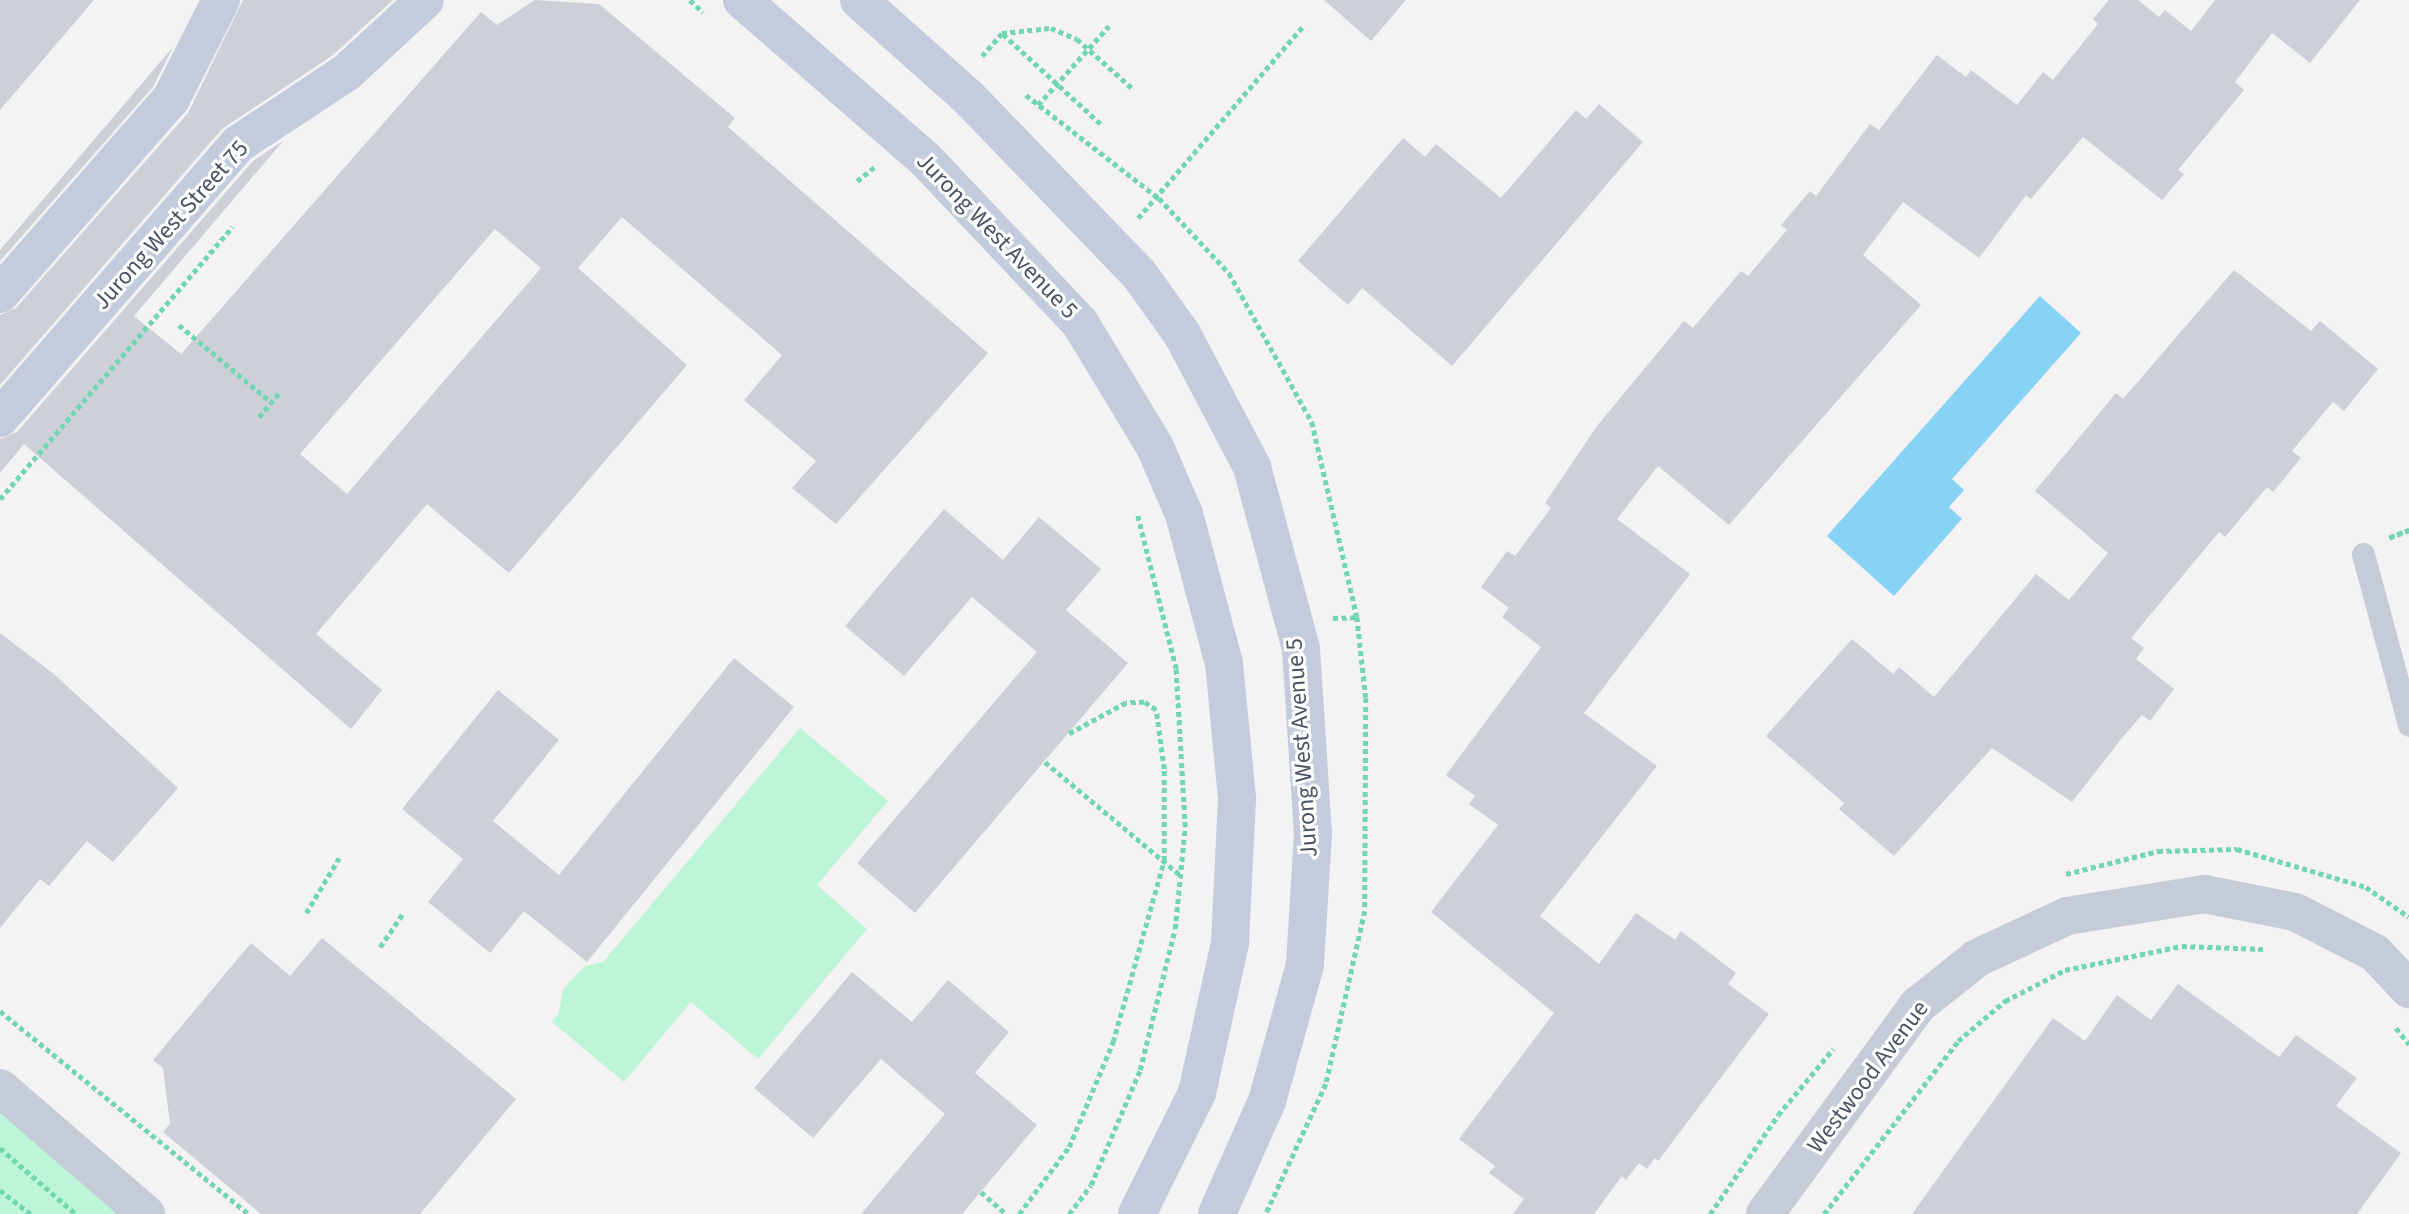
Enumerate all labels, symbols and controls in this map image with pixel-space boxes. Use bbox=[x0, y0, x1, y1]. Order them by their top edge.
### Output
street label: Jurong West Street 75 bbox=[87, 134, 255, 316]
street label: Jurong West Avenue 5 bbox=[910, 147, 1084, 325]
street label: Jurong West Avenue 5 bbox=[1280, 637, 1324, 859]
street label: Westwood Avenue bbox=[1801, 995, 1935, 1159]

